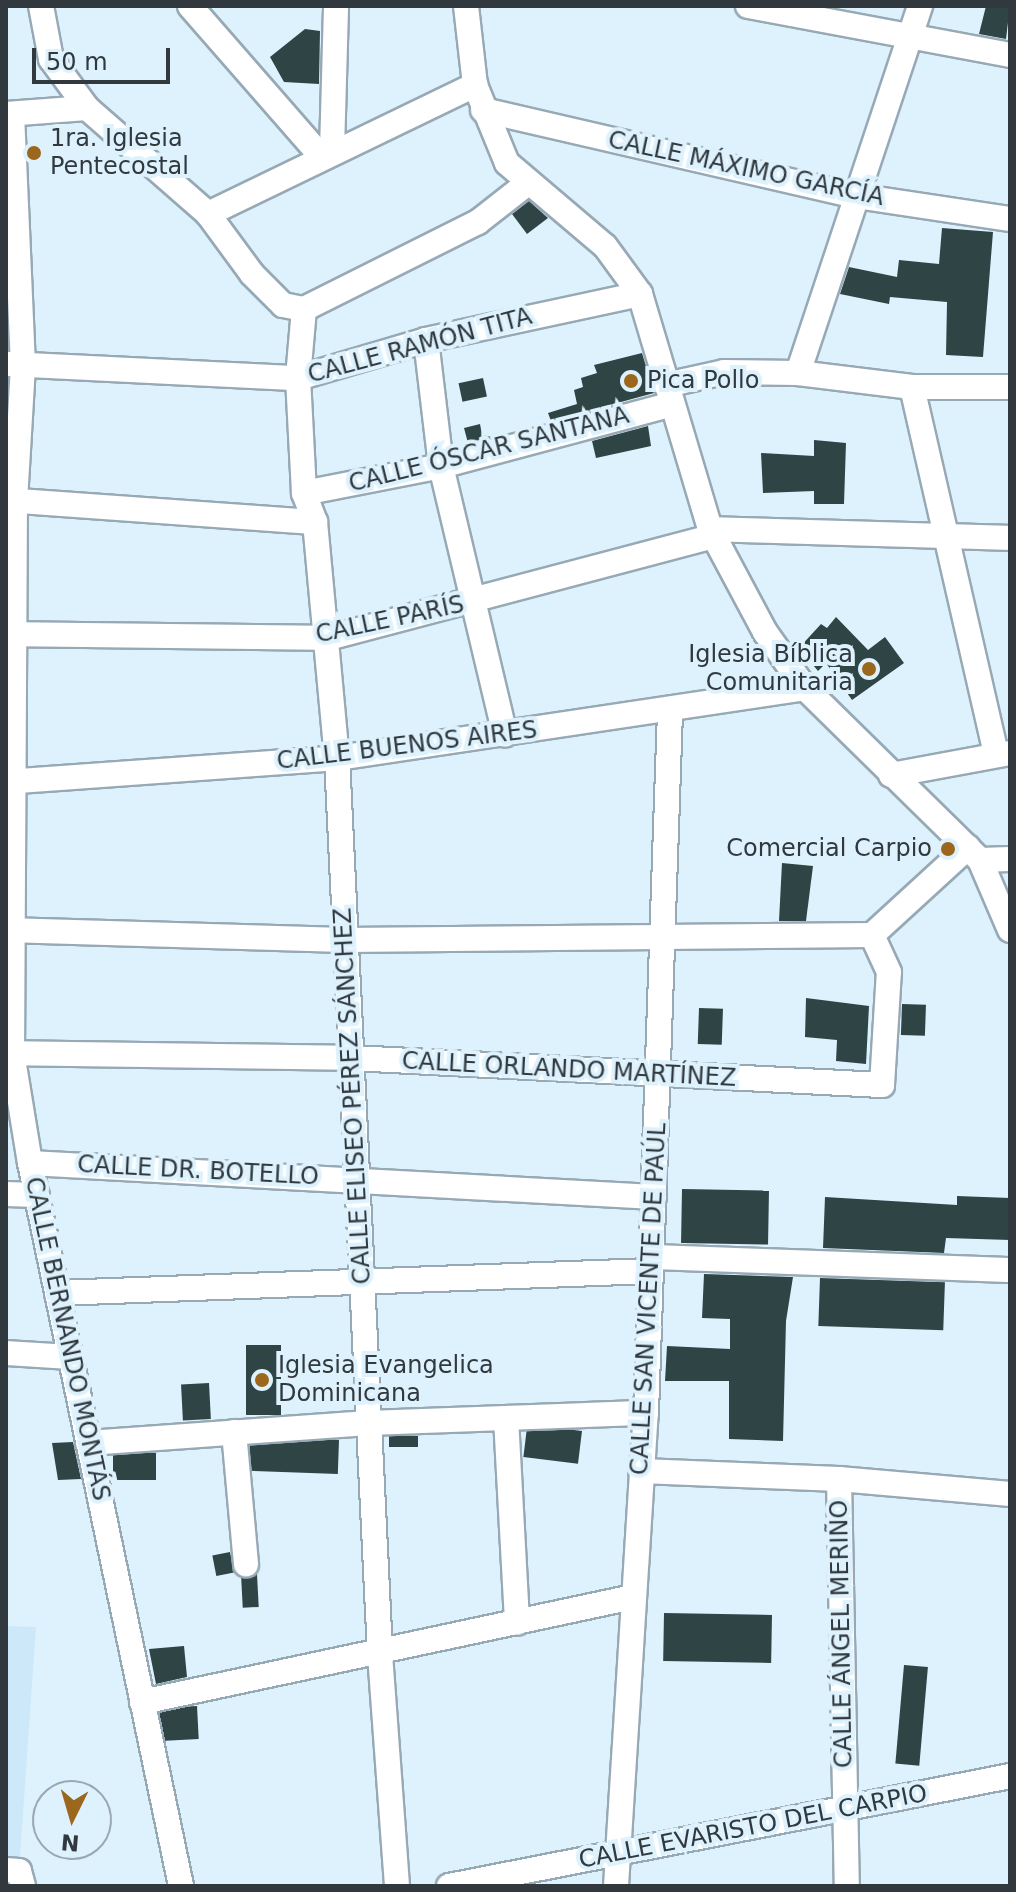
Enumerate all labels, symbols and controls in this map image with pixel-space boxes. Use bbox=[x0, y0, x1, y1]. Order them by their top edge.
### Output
scale bar bbox=[36, 32, 174, 82]
text: 50 m bbox=[46, 48, 108, 76]
place label: 1ra. Iglesia Pentecostal bbox=[50, 125, 189, 181]
street label: CALLE MÁXIMO GARCÍA bbox=[605, 126, 887, 212]
marker: 1ra. Iglesia Pentecostal bbox=[25, 144, 43, 162]
street label: CALLE RAMÓN TITA bbox=[305, 302, 535, 390]
place label: Pica Pollo bbox=[647, 367, 759, 395]
marker: Pica Pollo bbox=[622, 372, 640, 390]
street label: CALLE ÓSCAR SANTANA bbox=[346, 401, 632, 499]
street label: CALLE PARÍS bbox=[313, 590, 467, 650]
place label: Iglesia Bíblica Comunitaria bbox=[688, 641, 853, 697]
marker: Iglesia Bíblica Comunitaria bbox=[860, 660, 878, 678]
street label: CALLE BUENOS AIRES bbox=[275, 716, 539, 776]
place label: Comercial Carpio bbox=[726, 835, 932, 863]
marker: Comercial Carpio bbox=[939, 840, 957, 858]
street label: CALLE ELISEO PÉREZ SÁNCHEZ bbox=[329, 907, 377, 1285]
street label: CALLE ORLANDO MARTÍNEZ bbox=[401, 1047, 737, 1093]
street label: CALLE SAN VICENTE DE PAÚL bbox=[625, 1122, 673, 1476]
street label: CALLE DR. BOTELLO bbox=[77, 1150, 319, 1192]
street label: CALLE BERNANDO MONTÁS bbox=[19, 1174, 115, 1504]
place label: Iglesia Evangelica Dominicana bbox=[278, 1352, 494, 1408]
marker: Iglesia Evangelica Dominicana bbox=[253, 1371, 271, 1389]
street label: CALLE ÁNGEL MERIÑO bbox=[825, 1500, 859, 1768]
street label: CALLE EVARISTO DEL CARPIO bbox=[576, 1779, 930, 1875]
north arrow bbox=[32, 1780, 112, 1860]
text: N bbox=[60, 1829, 80, 1856]

